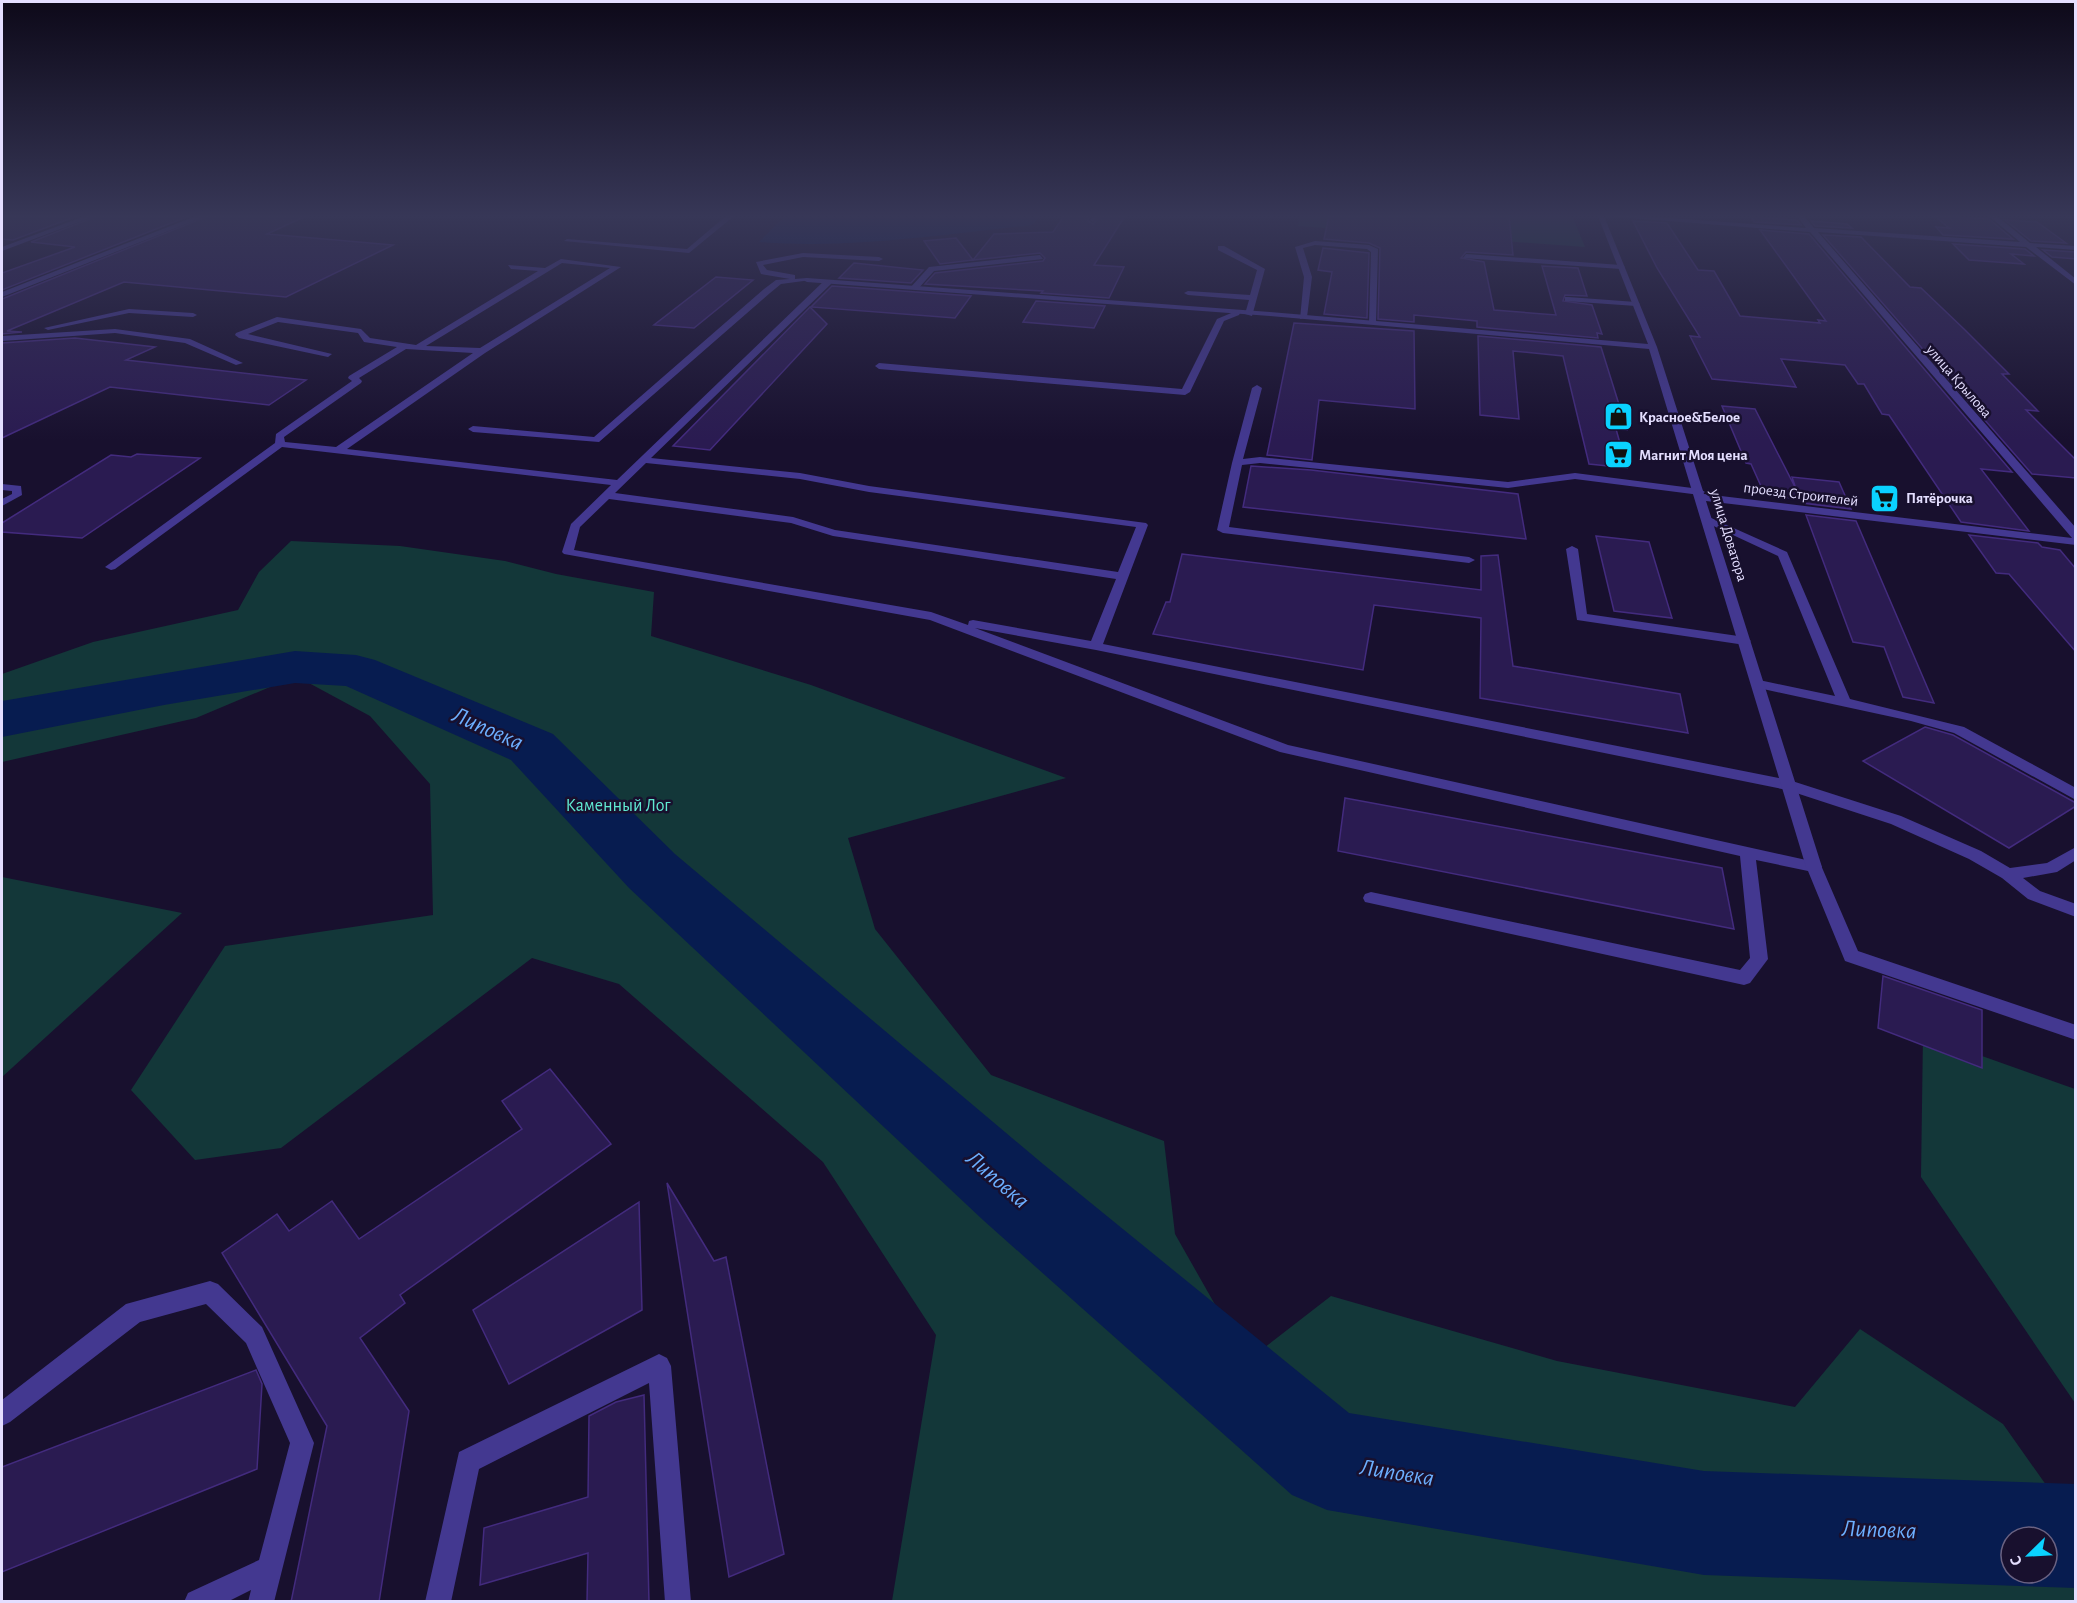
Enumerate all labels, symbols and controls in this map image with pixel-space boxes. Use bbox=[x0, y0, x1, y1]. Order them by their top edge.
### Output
street label: улица Крылова bbox=[1922, 341, 1994, 421]
shop icon: Красное&Белое bbox=[1602, 401, 1634, 433]
place label: Красное&Белое bbox=[1639, 410, 1740, 425]
supermarket icon: Магнит Моя цена bbox=[1602, 439, 1634, 471]
place label: Магнит Моя цена bbox=[1639, 448, 1748, 463]
street label: проезд Строителей bbox=[1743, 480, 1859, 509]
supermarket icon: Пятёрочка bbox=[1869, 482, 1901, 514]
street label: улица Доватора bbox=[1707, 486, 1750, 583]
place label: Пятёрочка bbox=[1906, 491, 1973, 506]
water label: Липовка bbox=[448, 702, 527, 755]
park label: Каменный Лог bbox=[565, 797, 671, 815]
water label: Липовка bbox=[960, 1145, 1034, 1213]
water label: Липовка bbox=[1357, 1455, 1436, 1491]
water label: Липовка bbox=[1840, 1517, 1917, 1543]
north arrow bbox=[1999, 1525, 2059, 1585]
text: С bbox=[2007, 1553, 2025, 1568]

